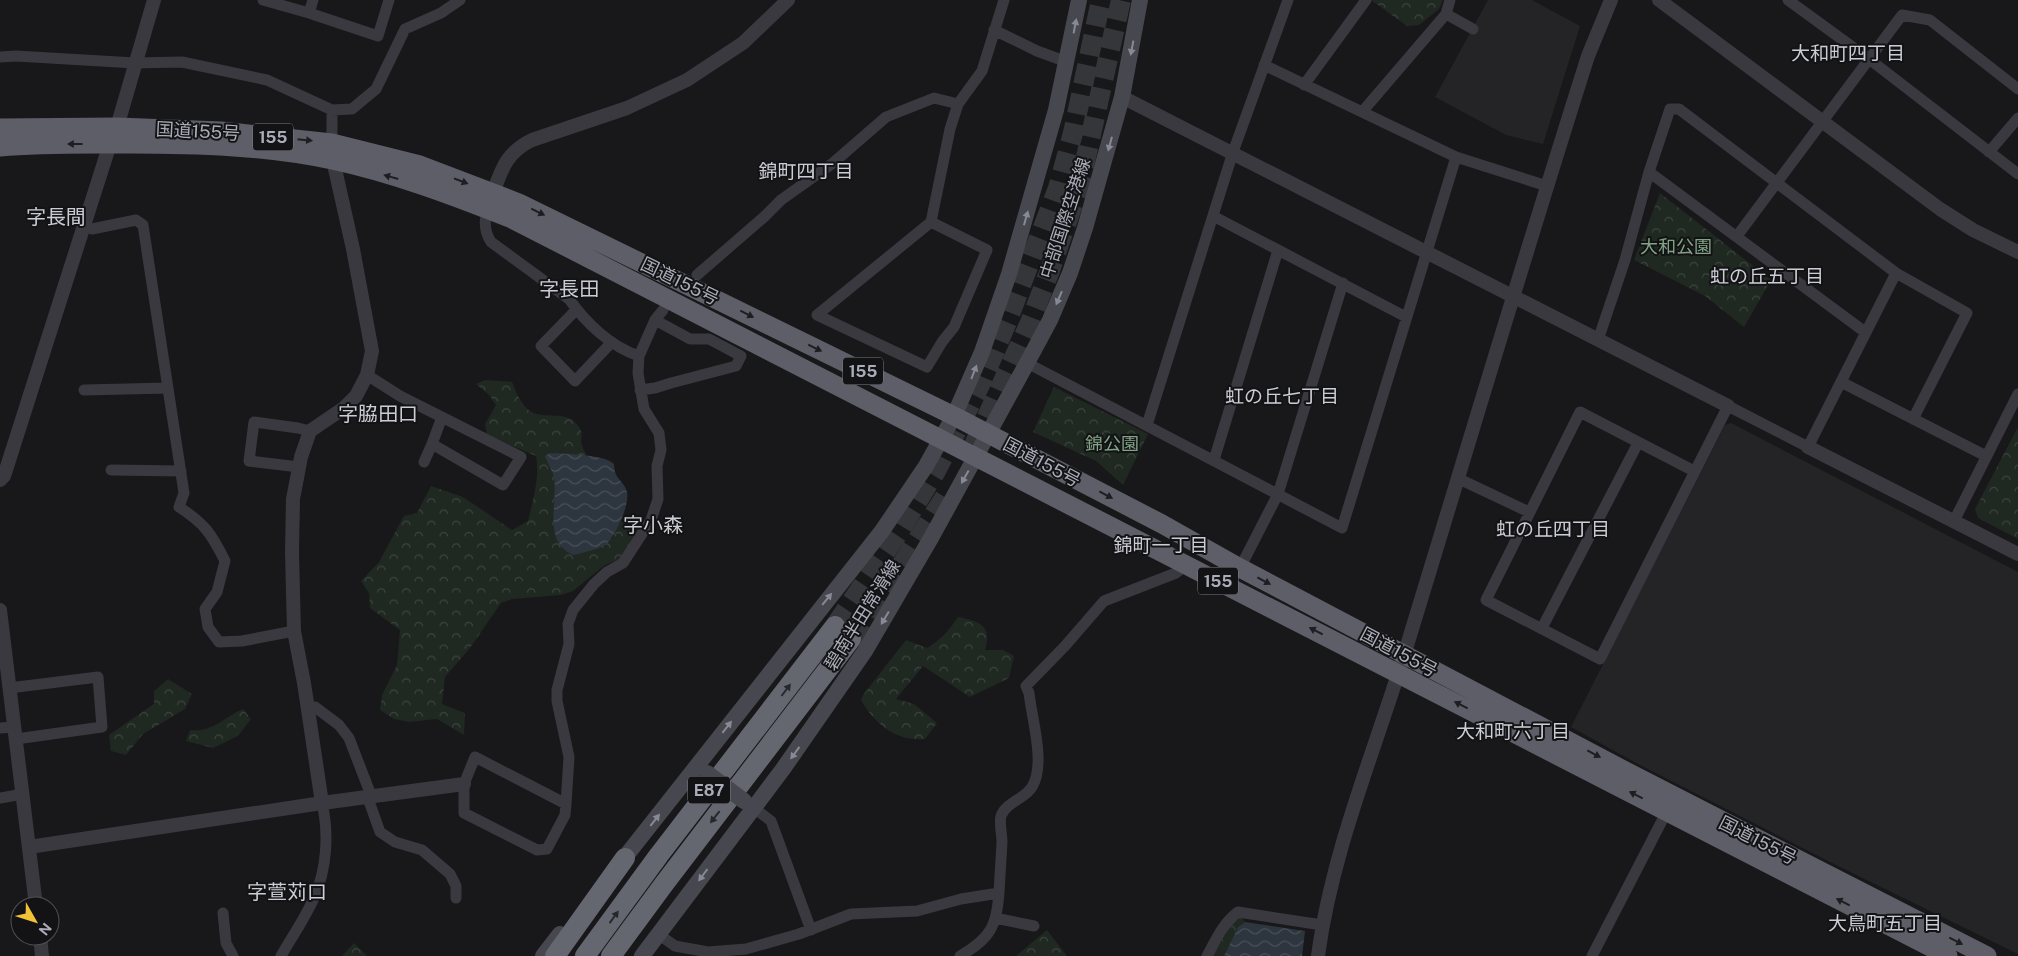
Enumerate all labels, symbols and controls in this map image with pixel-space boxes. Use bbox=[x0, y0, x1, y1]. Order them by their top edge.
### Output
one-way arrow bbox=[1071, 18, 1079, 34]
one-way arrow bbox=[1128, 41, 1136, 56]
district label: 大和町四丁目 bbox=[1791, 42, 1905, 64]
street label: 国道155号 bbox=[155, 118, 241, 144]
road number: 155 bbox=[253, 124, 293, 150]
one-way arrow bbox=[297, 136, 313, 144]
one-way arrow bbox=[1106, 136, 1114, 151]
one-way arrow bbox=[66, 140, 82, 148]
street label: 中部国際空港線 bbox=[1036, 155, 1094, 281]
district label: 錦町四丁目 bbox=[758, 160, 854, 182]
one-way arrow bbox=[384, 172, 399, 180]
one-way arrow bbox=[454, 177, 469, 185]
district label: 字長間 bbox=[26, 205, 86, 229]
one-way arrow bbox=[530, 208, 545, 216]
one-way arrow bbox=[1022, 210, 1030, 225]
park label: 大和公園 bbox=[1640, 236, 1712, 257]
street label: 国道155号 bbox=[637, 253, 723, 309]
district label: 虹の丘五丁目 bbox=[1710, 265, 1824, 287]
district label: 字長田 bbox=[539, 277, 599, 301]
one-way arrow bbox=[1055, 291, 1063, 305]
one-way arrow bbox=[739, 310, 754, 318]
one-way arrow bbox=[808, 344, 823, 352]
road number: 155 bbox=[843, 358, 883, 384]
one-way arrow bbox=[970, 364, 978, 379]
district label: 虹の丘七丁目 bbox=[1225, 385, 1339, 407]
district label: 字脇田口 bbox=[338, 402, 418, 426]
street label: 国道155号 bbox=[1000, 433, 1084, 491]
park label: 錦公園 bbox=[1085, 433, 1139, 454]
one-way arrow bbox=[961, 469, 969, 484]
one-way arrow bbox=[1099, 491, 1113, 499]
district label: 字小森 bbox=[623, 513, 683, 537]
district label: 虹の丘四丁目 bbox=[1496, 518, 1610, 540]
district label: 錦町一丁目 bbox=[1113, 534, 1209, 556]
street label: 碧南半田常滑線 bbox=[820, 556, 904, 674]
road number: 155 bbox=[1198, 568, 1238, 594]
one-way arrow bbox=[1257, 577, 1272, 585]
one-way arrow bbox=[822, 593, 833, 606]
one-way arrow bbox=[881, 611, 890, 625]
street label: 国道155号 bbox=[1357, 623, 1441, 681]
one-way arrow bbox=[1309, 627, 1323, 635]
one-way arrow bbox=[781, 684, 792, 697]
one-way arrow bbox=[1453, 701, 1468, 709]
district label: 大和町六丁目 bbox=[1456, 720, 1570, 742]
one-way arrow bbox=[721, 721, 732, 734]
one-way arrow bbox=[789, 746, 800, 759]
one-way arrow bbox=[1587, 750, 1601, 758]
road number: E87 bbox=[688, 776, 730, 804]
one-way arrow bbox=[1629, 791, 1643, 799]
one-way arrow bbox=[710, 810, 721, 823]
street label: 国道155号 bbox=[1716, 811, 1800, 869]
one-way arrow bbox=[649, 813, 660, 826]
one-way arrow bbox=[698, 868, 708, 882]
district label: 字萱苅口 bbox=[247, 880, 327, 904]
north arrow bbox=[10, 896, 60, 946]
one-way arrow bbox=[1835, 898, 1850, 906]
one-way arrow bbox=[609, 910, 619, 924]
district label: 大鳥町五丁目 bbox=[1828, 912, 1942, 934]
text: N bbox=[35, 920, 55, 938]
one-way arrow bbox=[1949, 937, 1964, 945]

